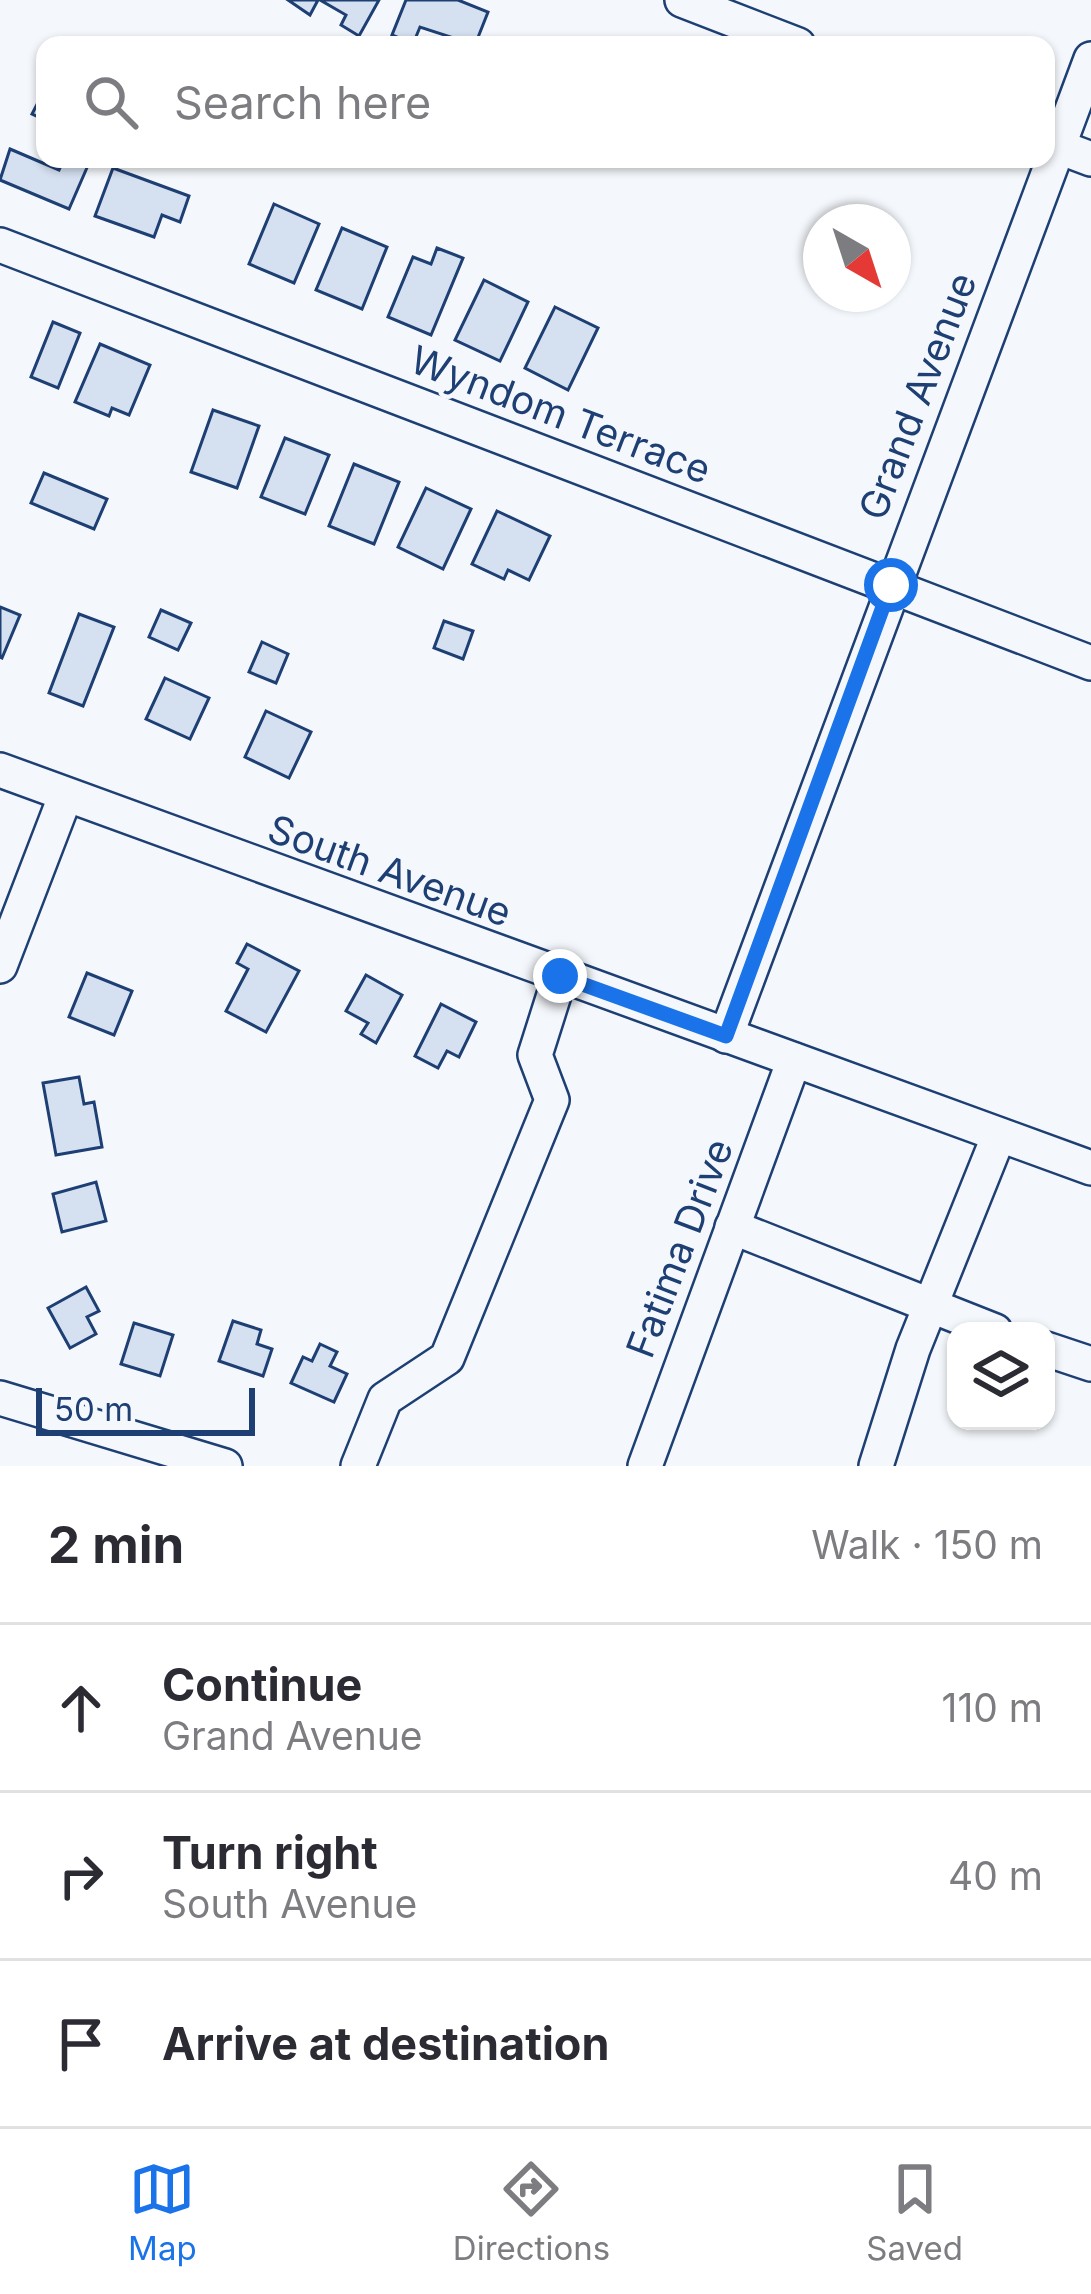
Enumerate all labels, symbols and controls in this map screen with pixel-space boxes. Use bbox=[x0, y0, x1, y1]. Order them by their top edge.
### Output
search box bbox=[36, 36, 1055, 168]
icon: search bbox=[78, 69, 144, 135]
text: Search here bbox=[174, 75, 431, 130]
north arrow bbox=[803, 204, 911, 312]
street label: Grand Avenue bbox=[848, 266, 986, 526]
street label: Wyndom Terrace bbox=[404, 335, 718, 493]
route start bbox=[864, 558, 918, 612]
street label: South Avenue bbox=[262, 804, 518, 936]
route end bbox=[533, 949, 587, 1003]
street label: Fatima Drive bbox=[616, 1132, 742, 1364]
map controls bbox=[947, 1322, 1055, 1430]
button: layers bbox=[947, 1322, 1055, 1430]
scale bar bbox=[36, 1382, 255, 1435]
text: 50 m bbox=[54, 1389, 133, 1429]
text: 2 min bbox=[48, 1514, 184, 1575]
text: Walk · 150 m bbox=[811, 1521, 1043, 1568]
text: Continue bbox=[162, 1657, 362, 1712]
icon: ahead bbox=[48, 1675, 114, 1741]
text: 110 m bbox=[942, 1684, 1043, 1731]
text: Grand Avenue bbox=[162, 1712, 423, 1759]
text: Turn right bbox=[162, 1825, 378, 1880]
icon: right bbox=[48, 1843, 114, 1909]
text: 40 m bbox=[948, 1852, 1043, 1899]
text: South Avenue bbox=[162, 1880, 417, 1927]
icon: arrive bbox=[48, 2011, 114, 2077]
text: Arrive at destination bbox=[162, 2016, 609, 2071]
tab: Map bbox=[128, 2156, 197, 2268]
tab: Directions bbox=[453, 2156, 610, 2268]
tab: Saved bbox=[866, 2156, 963, 2268]

